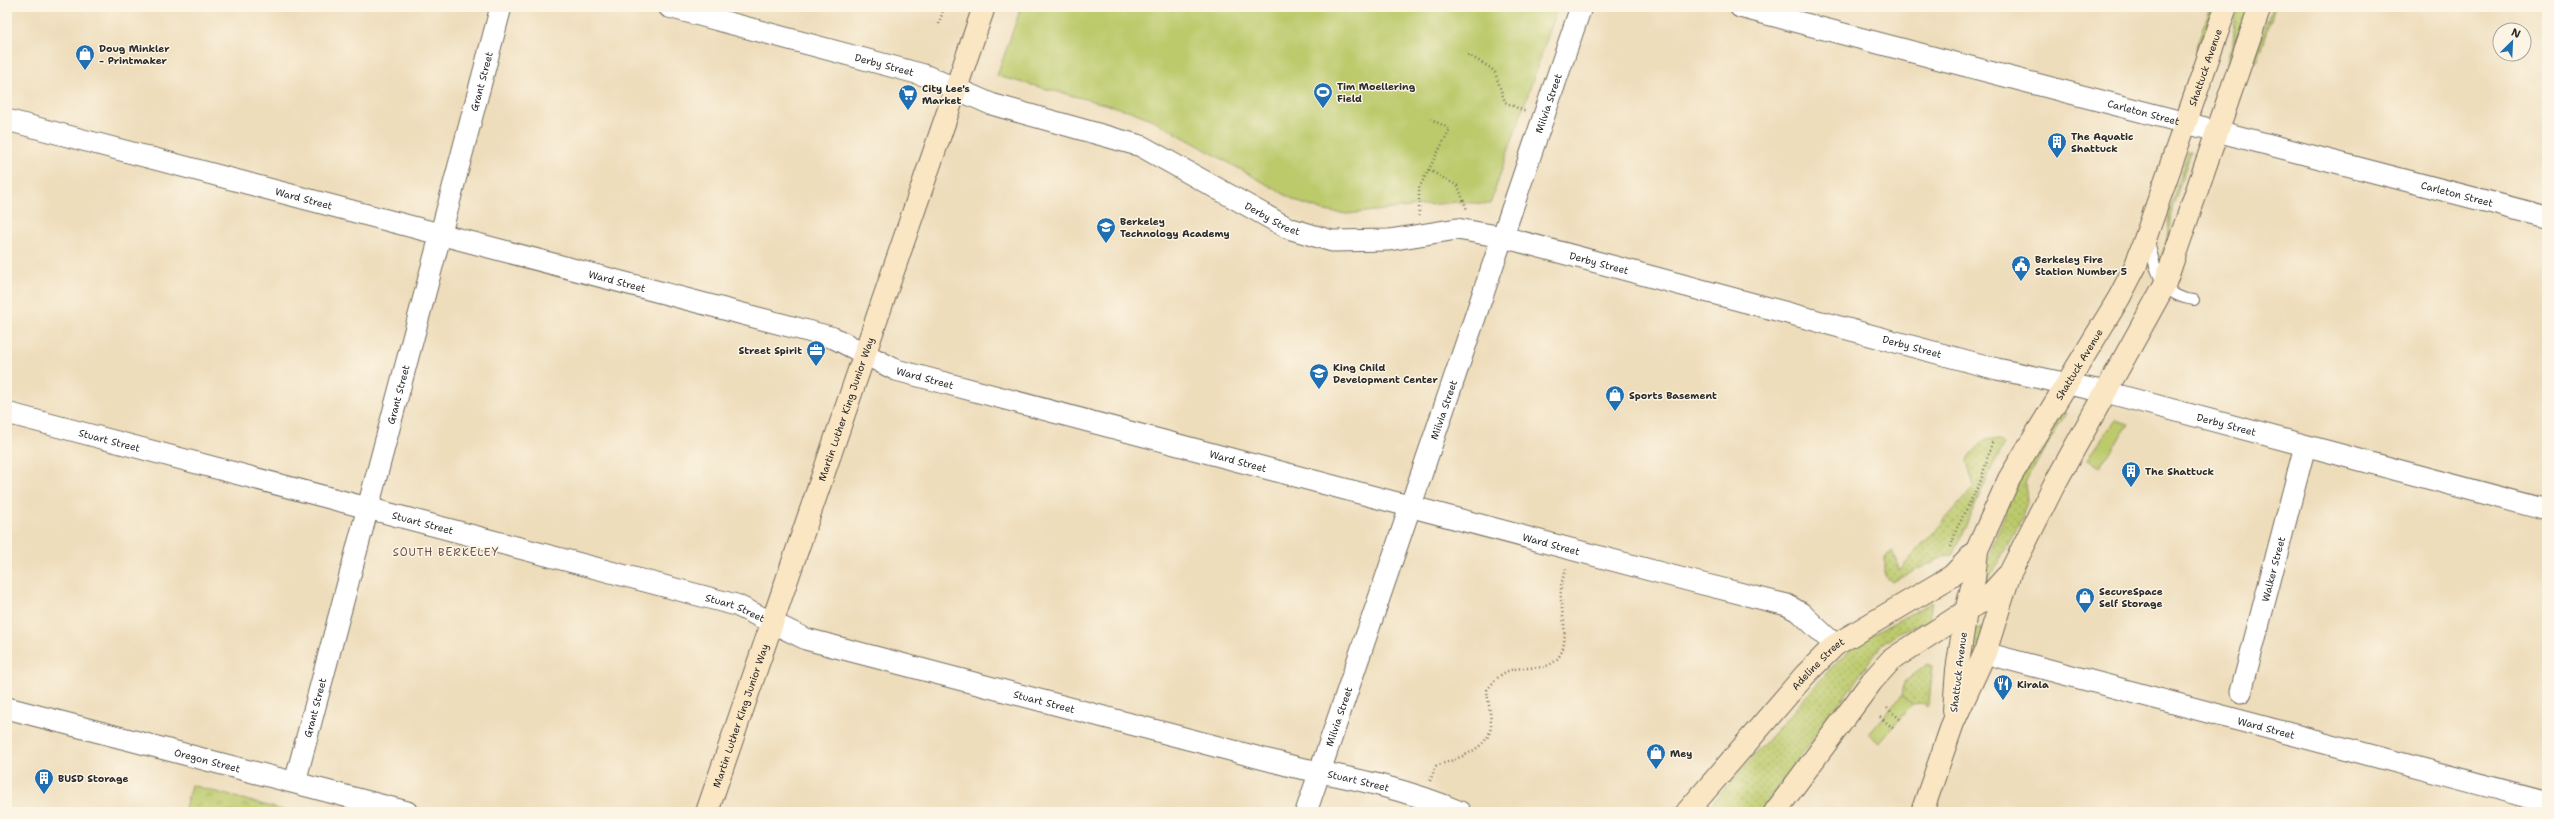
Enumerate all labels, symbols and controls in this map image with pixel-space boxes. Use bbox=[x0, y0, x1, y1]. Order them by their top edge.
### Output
north arrow bbox=[2492, 22, 2532, 62]
text: N bbox=[2509, 25, 2523, 42]
street label: Shattuck Avenue bbox=[2186, 27, 2225, 108]
place label: Doug Minkler - Printmaker bbox=[99, 42, 170, 67]
shop icon: Doug Minkler - Printmaker bbox=[74, 43, 96, 71]
street label: Grant Street bbox=[468, 50, 496, 113]
street label: Derby Street bbox=[853, 51, 915, 79]
street label: Milvia Street bbox=[1532, 72, 1565, 135]
place label: Tim Moellering Field bbox=[1337, 80, 1416, 105]
sports icon: Tim Moellering Field bbox=[1312, 81, 1334, 109]
place label: City Lee's Market bbox=[922, 82, 970, 107]
supermarket icon: City Lee's Market bbox=[897, 83, 919, 111]
street label: Carleton Street bbox=[2106, 97, 2181, 128]
place label: The Aquatic Shattuck bbox=[2071, 130, 2133, 155]
building icon: The Aquatic Shattuck bbox=[2046, 131, 2068, 159]
street label: Carleton Street bbox=[2419, 178, 2495, 210]
street label: Ward Street bbox=[274, 185, 334, 213]
street label: Derby Street bbox=[1242, 199, 1302, 238]
place label: Berkeley Technology Academy bbox=[1120, 215, 1230, 240]
school or university icon: Berkeley Technology Academy bbox=[1095, 216, 1117, 244]
street label: Derby Street bbox=[1568, 249, 1630, 277]
place label: Berkeley Fire Station Number 5 bbox=[2035, 253, 2127, 278]
public building icon: Berkeley Fire Station Number 5 bbox=[2010, 254, 2032, 282]
street label: Ward Street bbox=[587, 268, 647, 295]
street label: Shattuck Avenue bbox=[2052, 326, 2106, 403]
street label: Derby Street bbox=[1881, 333, 1943, 361]
street label: Martin Luther King Junior Way bbox=[815, 335, 877, 483]
office icon: Street Spirit bbox=[805, 339, 827, 367]
place label: Street Spirit bbox=[738, 344, 802, 357]
place label: King Child Development Center bbox=[1333, 361, 1438, 386]
school or university icon: King Child Development Center bbox=[1308, 362, 1330, 390]
street label: Grant Street bbox=[384, 363, 413, 426]
street label: Ward Street bbox=[895, 364, 955, 392]
street label: Milvia Street bbox=[1428, 378, 1460, 442]
shop icon: Sports Basement bbox=[1604, 384, 1626, 412]
place label: Sports Basement bbox=[1629, 389, 1717, 402]
street label: Derby Street bbox=[2195, 411, 2258, 439]
street label: Stuart Street bbox=[77, 426, 142, 455]
street label: Ward Street bbox=[1208, 447, 1268, 475]
building icon: The Shattuck bbox=[2120, 460, 2142, 488]
place label: The Shattuck bbox=[2145, 465, 2214, 478]
street label: Stuart Street bbox=[391, 509, 455, 537]
street label: Ward Street bbox=[1521, 531, 1581, 558]
street label: Walker Street bbox=[2259, 535, 2288, 603]
district label: SOUTH BERKELEY bbox=[393, 545, 499, 560]
place label: SecureSpace Self Storage bbox=[2099, 585, 2163, 610]
shop icon: SecureSpace Self Storage bbox=[2074, 586, 2096, 614]
street label: Stuart Street bbox=[704, 591, 767, 625]
street label: Shattuck Avenue bbox=[1947, 631, 1970, 713]
street label: Adeline Street bbox=[1789, 635, 1847, 693]
street label: Martin Luther King Junior Way bbox=[710, 642, 772, 789]
restaurant icon: Kirala bbox=[1992, 673, 2014, 701]
street label: Grant Street bbox=[301, 676, 329, 739]
place label: Kirala bbox=[2017, 678, 2049, 691]
street label: Milvia Street bbox=[1323, 685, 1355, 748]
street label: Stuart Street bbox=[1012, 688, 1076, 716]
street label: Ward Street bbox=[2236, 714, 2296, 742]
shop icon: Mey bbox=[1645, 742, 1667, 770]
street label: Oregon Street bbox=[173, 746, 242, 775]
place label: Mey bbox=[1670, 747, 1692, 760]
building icon: BUSD Storage bbox=[33, 767, 55, 795]
street label: Stuart Street bbox=[1326, 768, 1391, 794]
place label: BUSD Storage bbox=[58, 772, 128, 785]

